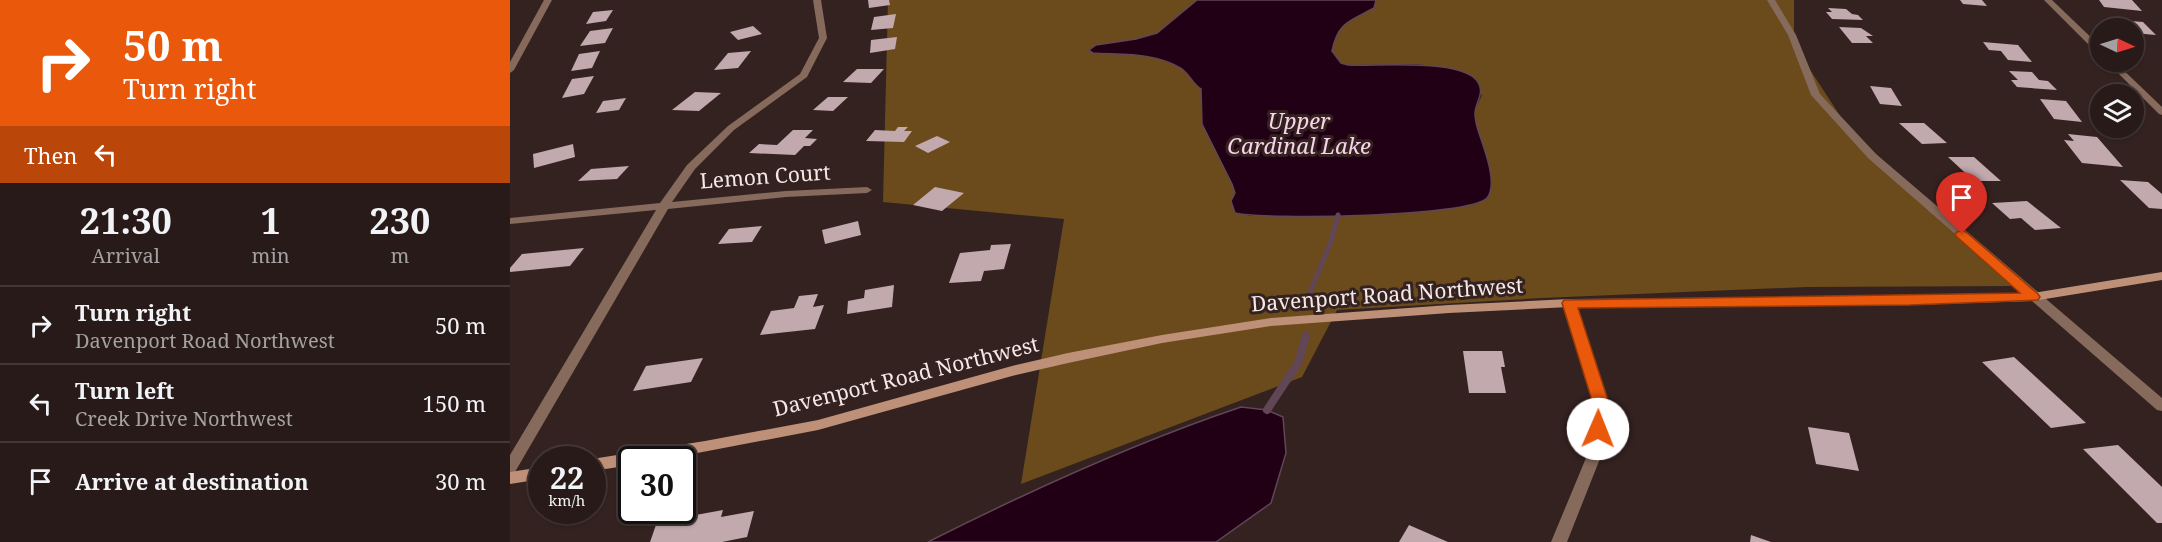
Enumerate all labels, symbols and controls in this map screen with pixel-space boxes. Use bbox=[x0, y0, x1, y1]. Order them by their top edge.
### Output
text: 50 m bbox=[123, 16, 223, 73]
north arrow bbox=[2090, 18, 2144, 72]
map controls bbox=[2090, 18, 2144, 138]
icon: right bbox=[24, 24, 102, 102]
text: Turn right bbox=[123, 70, 256, 107]
button: layers bbox=[2090, 84, 2144, 138]
water label: Upper Cardinal Lake bbox=[1227, 105, 1371, 160]
icon: left bbox=[89, 138, 122, 171]
text: Then bbox=[24, 140, 77, 170]
street label: Lemon Court bbox=[699, 157, 831, 195]
pin bbox=[1936, 172, 1987, 234]
icon: arrive bbox=[1945, 181, 1978, 214]
text: 21:30 bbox=[80, 196, 172, 245]
text: 1 bbox=[260, 196, 281, 245]
text: 230 bbox=[369, 196, 430, 245]
text: Arrival bbox=[92, 242, 160, 269]
text: min bbox=[252, 242, 290, 269]
text: m bbox=[390, 242, 409, 269]
street label: Davenport Road Northwest bbox=[1250, 271, 1524, 317]
text: Turn right bbox=[75, 297, 191, 327]
icon: right bbox=[24, 309, 57, 342]
text: 50 m bbox=[435, 310, 486, 340]
text: Davenport Road Northwest bbox=[75, 327, 335, 354]
street label: Davenport Road Northwest bbox=[770, 329, 1041, 423]
text: Turn left bbox=[75, 375, 174, 405]
icon: left bbox=[24, 387, 57, 420]
text: 150 m bbox=[423, 388, 486, 418]
position arrow bbox=[1566, 397, 1630, 461]
text: Creek Drive Northwest bbox=[75, 405, 293, 432]
speed limit sign: 30 bbox=[618, 446, 696, 524]
text: 22 bbox=[550, 457, 584, 498]
icon: arrive bbox=[24, 465, 57, 498]
text: Arrive at destination bbox=[75, 466, 309, 496]
text: 30 m bbox=[435, 466, 486, 496]
text: km/h bbox=[549, 490, 585, 510]

